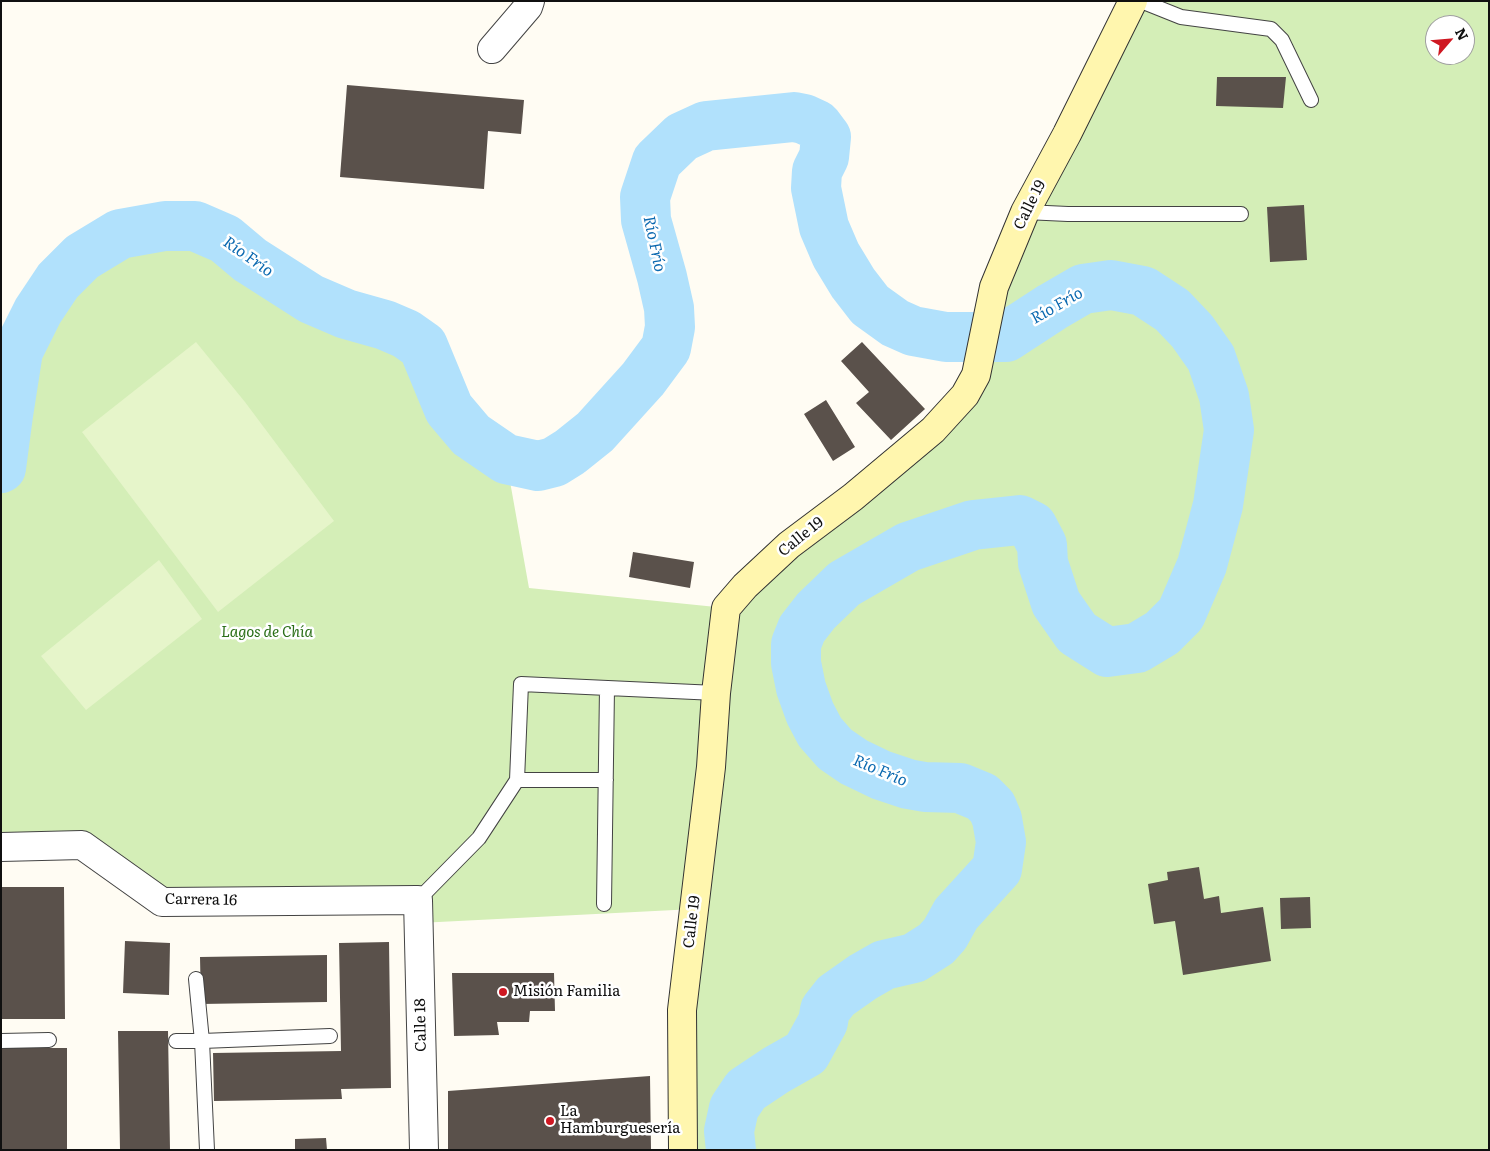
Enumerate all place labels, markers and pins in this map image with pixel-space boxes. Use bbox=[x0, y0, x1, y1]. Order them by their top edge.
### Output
place label: Misión Familia bbox=[513, 983, 620, 1001]
marker: Misión Familia bbox=[497, 986, 509, 998]
place label: La Hamburguesería bbox=[560, 1103, 680, 1138]
marker: La Hamburguesería bbox=[544, 1115, 556, 1127]

